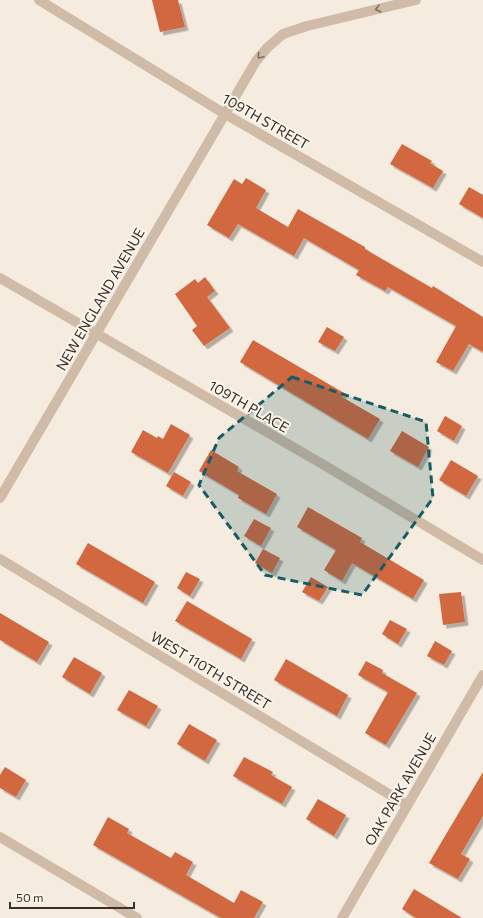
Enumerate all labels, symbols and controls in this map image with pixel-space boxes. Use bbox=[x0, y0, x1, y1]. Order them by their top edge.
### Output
one-way arrow bbox=[375, 4, 382, 13]
one-way arrow bbox=[258, 51, 265, 59]
street label: 109TH STREET bbox=[220, 89, 312, 153]
street label: NEW ENGLAND AVENUE bbox=[52, 225, 148, 373]
street label: 109TH PLACE bbox=[206, 376, 292, 436]
street label: WEST 110TH STREET bbox=[148, 627, 274, 713]
street label: OAK PARK AVENUE bbox=[361, 730, 439, 848]
scale bar bbox=[10, 884, 134, 910]
text: 50 m bbox=[16, 890, 44, 904]

